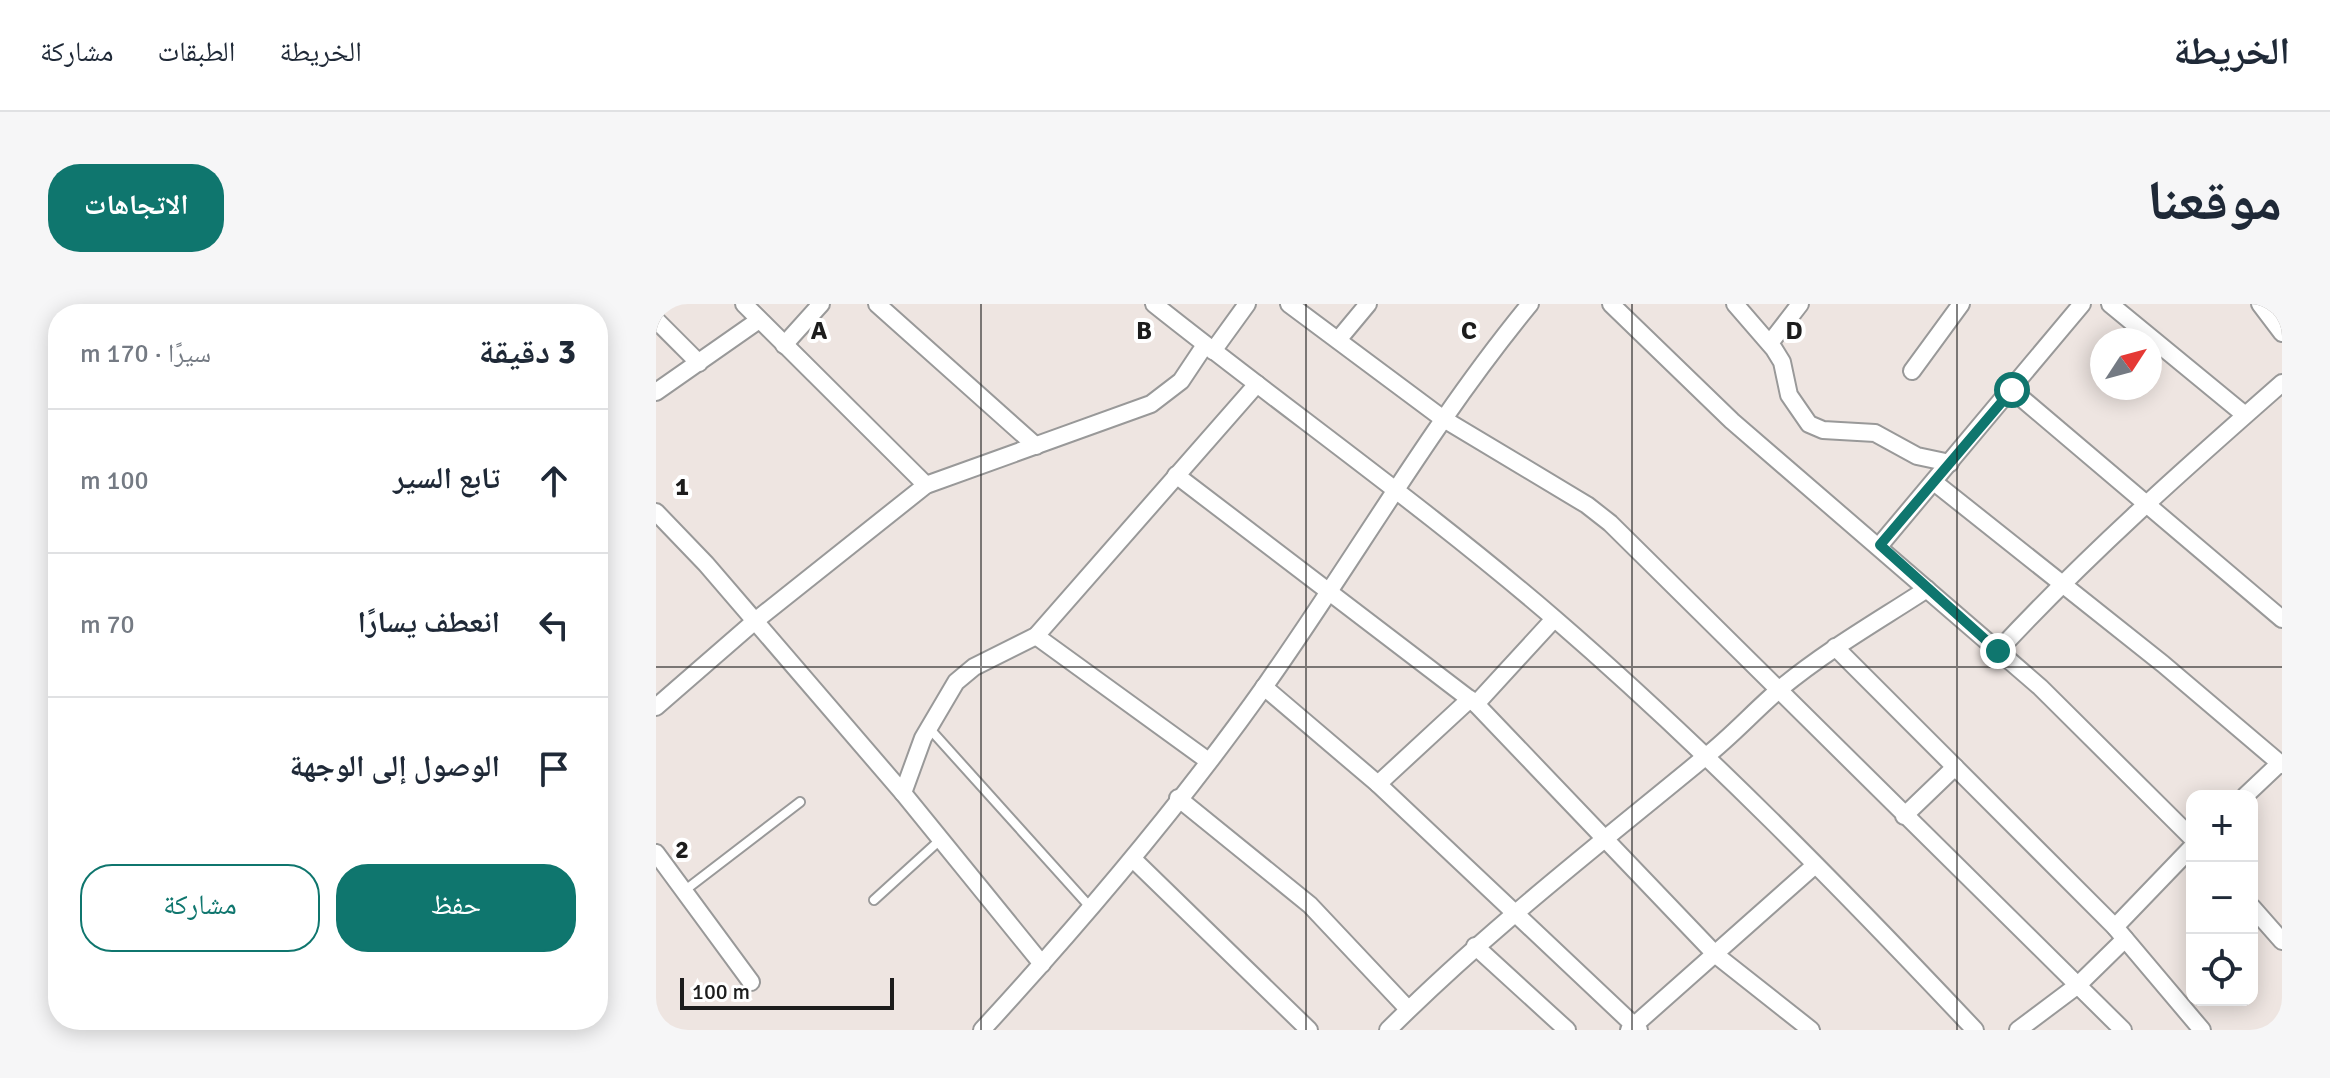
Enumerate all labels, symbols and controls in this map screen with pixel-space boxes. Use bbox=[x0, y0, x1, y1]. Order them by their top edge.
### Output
text: الخريطة bbox=[2173, 28, 2290, 75]
text: مشاركة bbox=[40, 35, 114, 69]
text: الطبقات bbox=[158, 35, 235, 69]
text: الخريطة bbox=[279, 35, 362, 69]
button: الاتجاهات bbox=[48, 164, 224, 252]
text: موقعنا bbox=[2147, 167, 2282, 236]
text: A bbox=[811, 315, 828, 347]
text: B bbox=[1136, 315, 1152, 347]
text: C bbox=[1461, 315, 1477, 347]
text: D bbox=[1785, 315, 1803, 347]
north arrow bbox=[2090, 328, 2162, 400]
text: 3 دقيقة bbox=[479, 331, 576, 373]
text: سيرًا · 170 m bbox=[80, 338, 211, 370]
route start bbox=[1994, 372, 2030, 408]
icon: ahead bbox=[532, 459, 576, 503]
text: تابع السير bbox=[393, 460, 500, 497]
text: 100 m bbox=[80, 465, 149, 497]
text: 1 bbox=[675, 471, 689, 503]
icon: left bbox=[532, 603, 576, 647]
text: انعطف يسارًا bbox=[357, 604, 500, 641]
text: 70 m bbox=[80, 609, 135, 641]
route end bbox=[1980, 633, 2016, 669]
icon: arrive bbox=[532, 747, 576, 791]
text: الوصول إلى الوجهة bbox=[290, 748, 500, 785]
map controls bbox=[2186, 790, 2258, 1006]
button: + bbox=[2186, 790, 2258, 862]
text: 2 bbox=[675, 834, 689, 866]
button: − bbox=[2186, 862, 2258, 934]
button: مشاركة bbox=[80, 864, 320, 952]
button: حفظ bbox=[336, 864, 576, 952]
button: locate bbox=[2186, 934, 2258, 1006]
scale bar bbox=[680, 974, 894, 1010]
text: 100 m bbox=[692, 978, 750, 1005]

